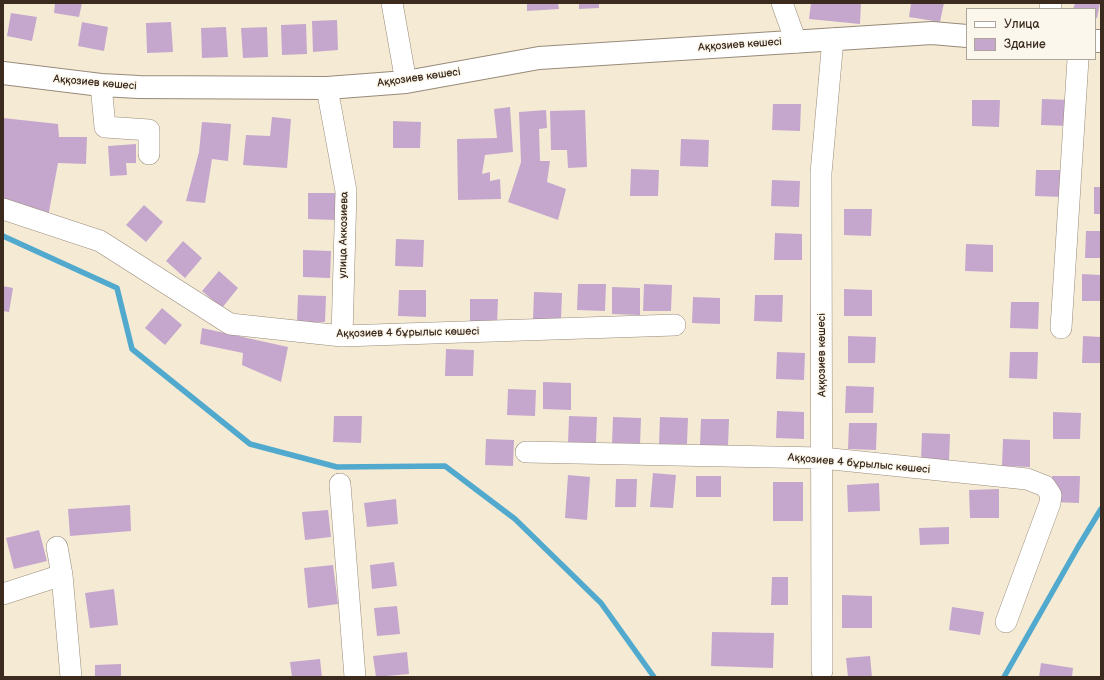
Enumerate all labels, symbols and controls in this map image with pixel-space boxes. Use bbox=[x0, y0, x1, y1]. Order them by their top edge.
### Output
legend bbox=[966, 8, 1096, 60]
text: Улица bbox=[1004, 17, 1040, 32]
street label: Аққозиев көшесі bbox=[698, 35, 782, 55]
text: Здание bbox=[1004, 37, 1046, 52]
street label: Аққозиев көшесі bbox=[377, 66, 461, 90]
street label: Аққозиев көшесі bbox=[53, 73, 137, 93]
street label: улица Аккозиева bbox=[337, 191, 351, 279]
street label: Аққозиев көшесі bbox=[815, 313, 829, 397]
street label: Аққозиев 4 бұрылыс көшесі bbox=[336, 325, 480, 341]
street label: Аққозиев 4 бұрылыс көшесі bbox=[787, 451, 931, 477]

